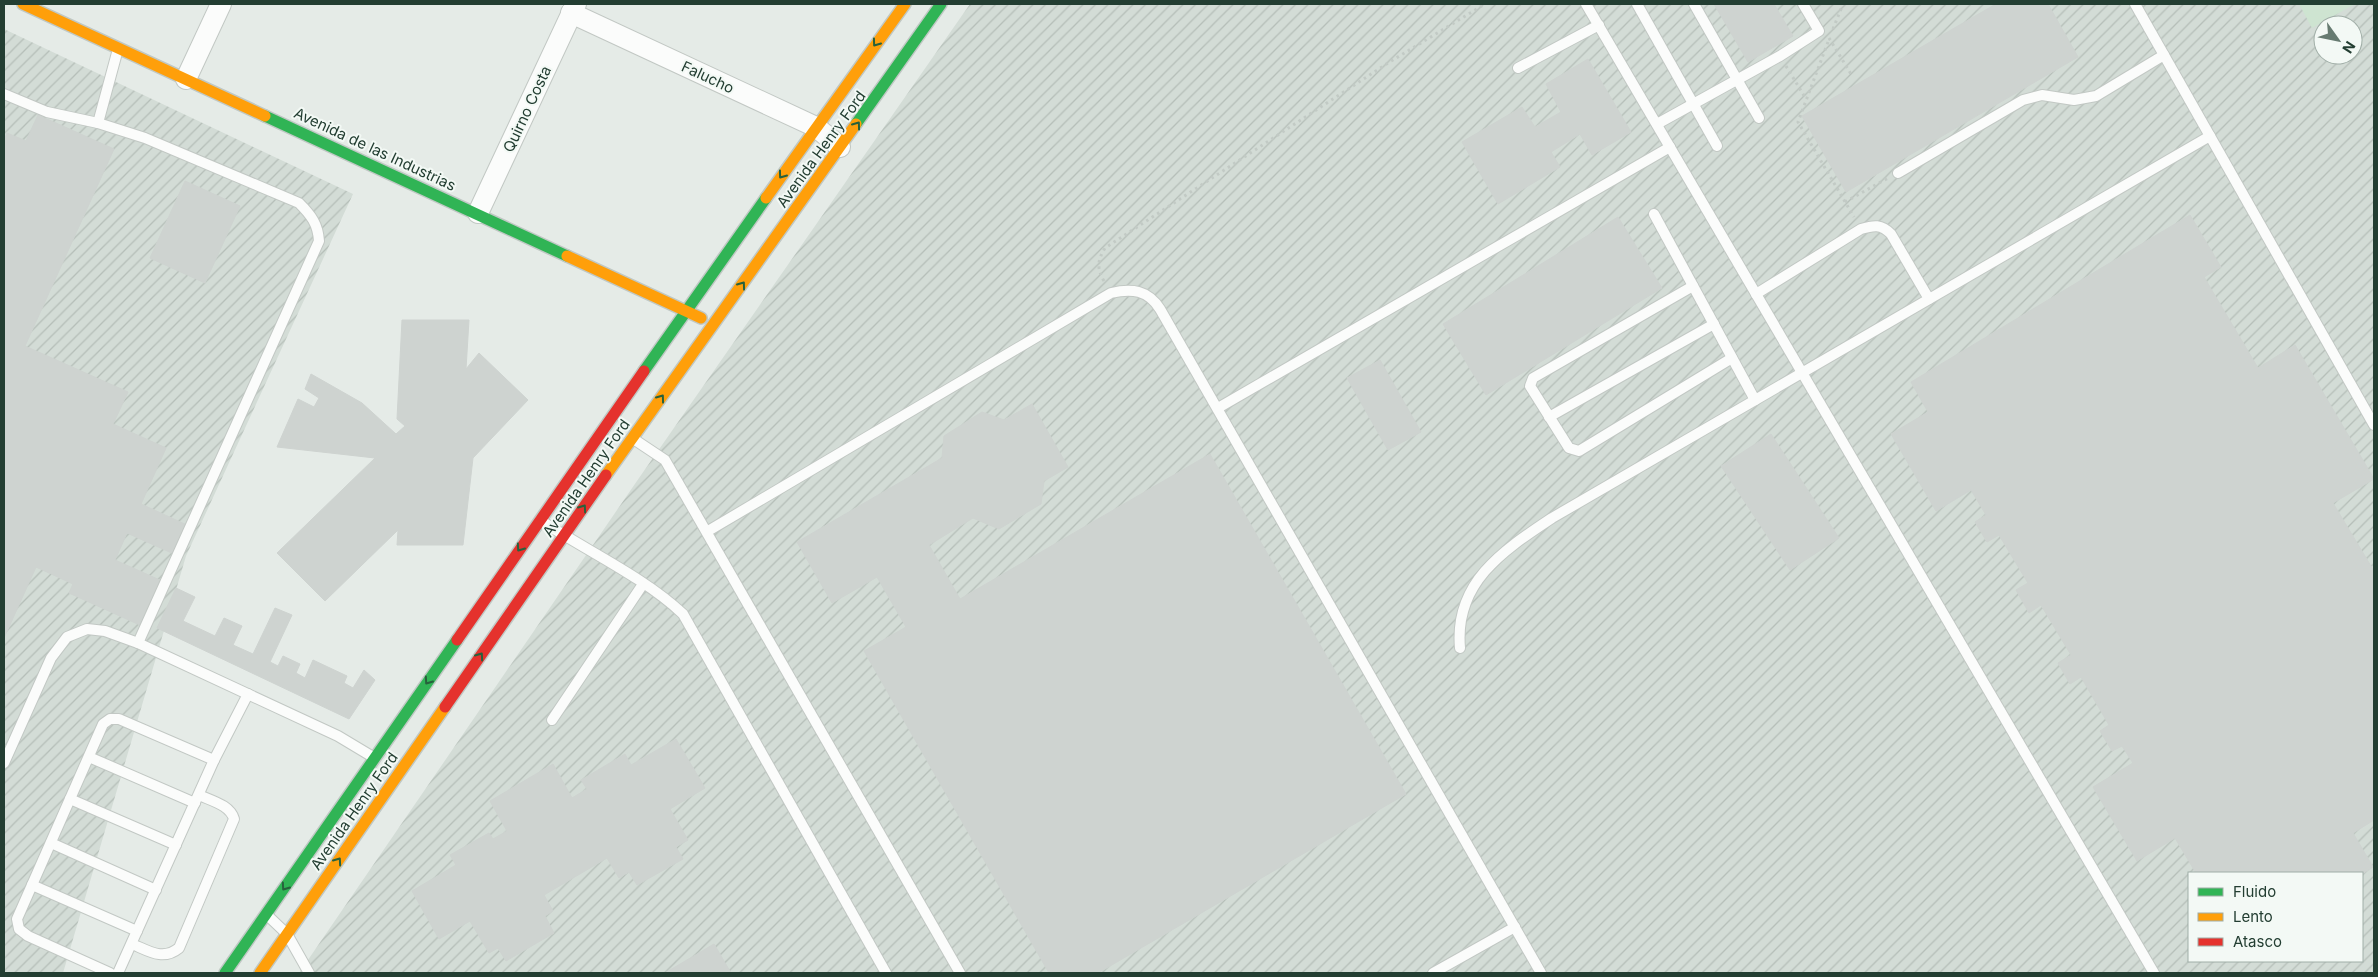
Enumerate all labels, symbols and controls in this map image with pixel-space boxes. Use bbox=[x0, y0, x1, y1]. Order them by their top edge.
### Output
north arrow bbox=[2313, 15, 2363, 65]
one-way arrow bbox=[873, 37, 882, 47]
text: N bbox=[2339, 38, 2359, 56]
street label: Falucho bbox=[679, 57, 737, 97]
street label: Quirno Costa bbox=[499, 63, 555, 155]
street label: Avenida Henry Ford bbox=[772, 87, 870, 211]
street label: Avenida de las Industrias bbox=[291, 103, 459, 195]
one-way arrow bbox=[851, 122, 859, 131]
one-way arrow bbox=[779, 169, 788, 179]
one-way arrow bbox=[736, 282, 745, 291]
one-way arrow bbox=[655, 395, 663, 404]
street label: Avenida Henry Ford bbox=[538, 415, 634, 541]
one-way arrow bbox=[577, 504, 586, 514]
one-way arrow bbox=[517, 542, 526, 552]
one-way arrow bbox=[474, 652, 483, 662]
one-way arrow bbox=[425, 676, 434, 685]
street label: Avenida Henry Ford bbox=[306, 748, 402, 874]
one-way arrow bbox=[332, 857, 341, 867]
legend bbox=[2188, 872, 2363, 962]
one-way arrow bbox=[282, 881, 291, 891]
text: Fluido bbox=[2233, 882, 2276, 901]
text: Lento bbox=[2233, 907, 2273, 926]
text: Atasco bbox=[2233, 932, 2282, 951]

